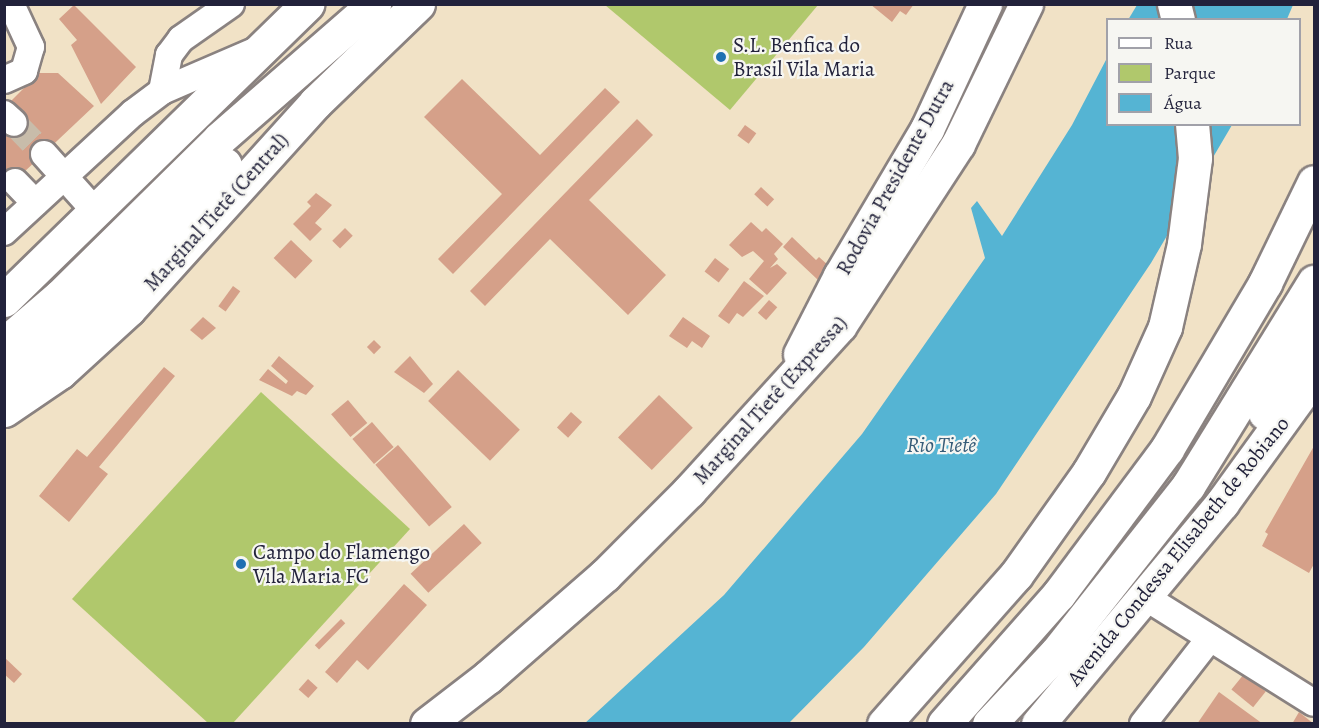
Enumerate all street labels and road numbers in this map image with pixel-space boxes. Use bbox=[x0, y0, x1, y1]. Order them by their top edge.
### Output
street label: Rodovia Presidente Dutra bbox=[831, 75, 959, 279]
street label: Marginal Tietê (Central) bbox=[138, 128, 294, 296]
street label: Marginal Tietê (Expressa) bbox=[688, 311, 852, 489]
street label: Avenida Condessa Elisabeth de Robiano bbox=[1062, 411, 1294, 691]

